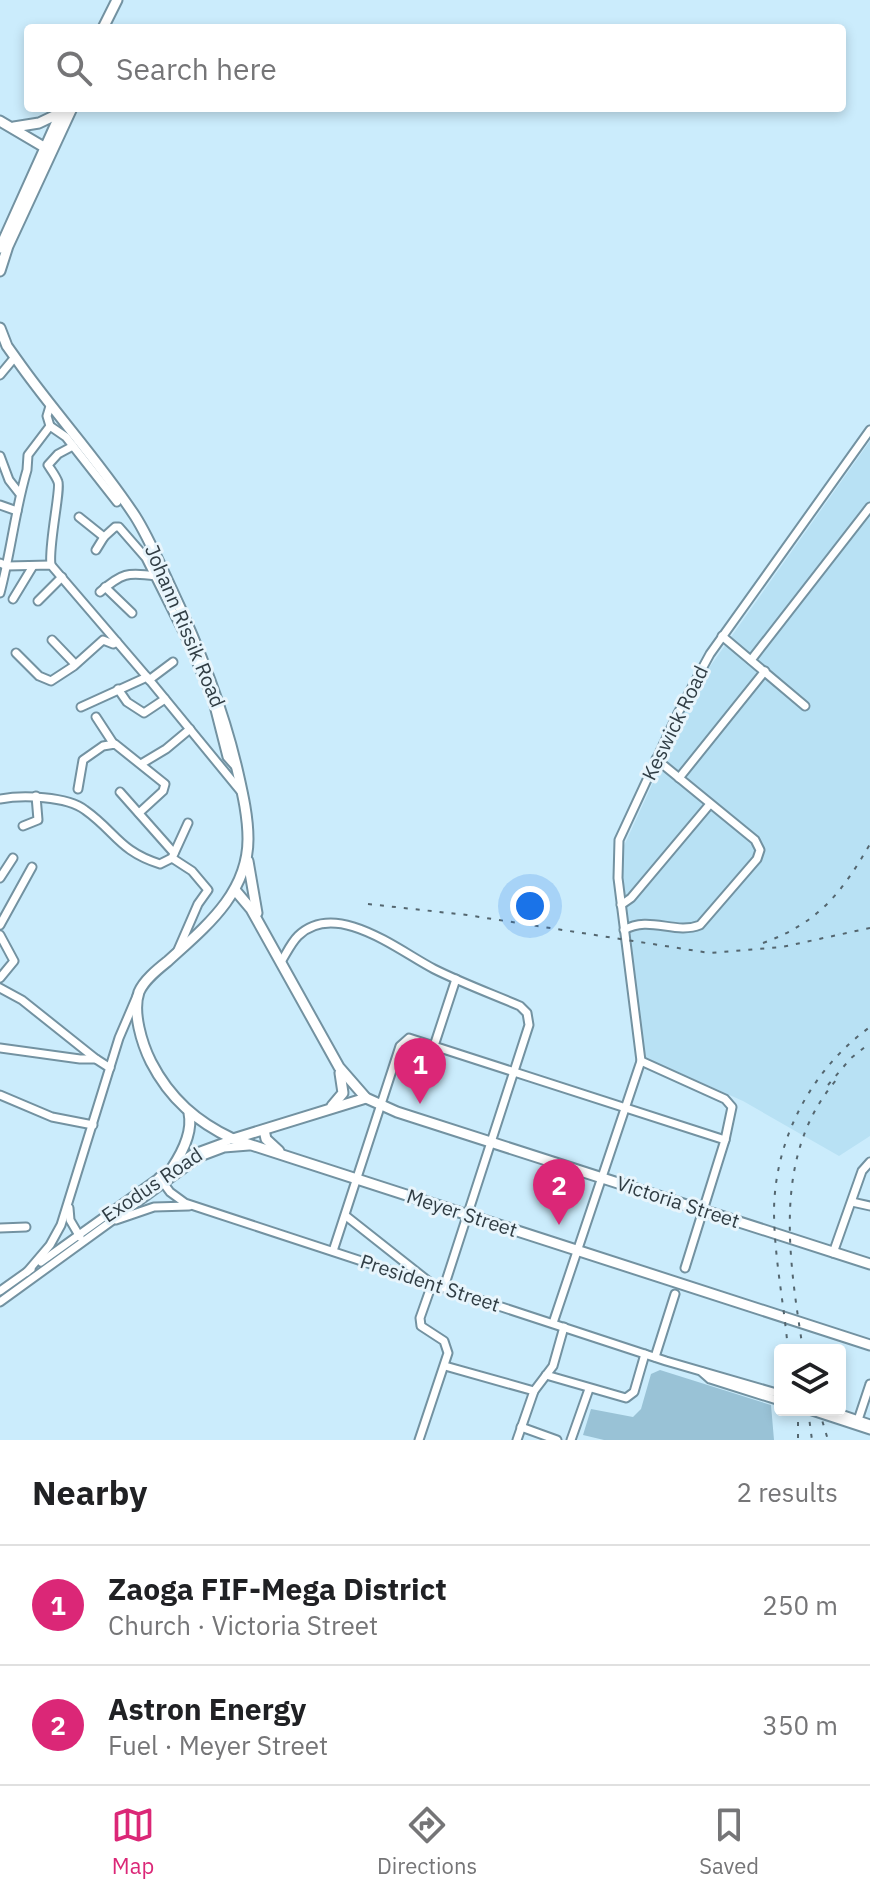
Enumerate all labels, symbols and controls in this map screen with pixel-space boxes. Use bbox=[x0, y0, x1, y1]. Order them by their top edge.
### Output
search box bbox=[24, 24, 846, 112]
icon: search bbox=[52, 46, 96, 90]
text: Search here bbox=[116, 49, 277, 88]
street label: Johann Rissik Road bbox=[139, 540, 232, 711]
street label: Keswick Road bbox=[635, 661, 714, 785]
your location bbox=[510, 886, 550, 926]
pin: 1 bbox=[394, 1038, 446, 1104]
street label: Exodus Road bbox=[96, 1141, 207, 1228]
pin: 2 bbox=[533, 1159, 585, 1225]
street label: Victoria Street bbox=[613, 1169, 743, 1234]
street label: Meyer Street bbox=[403, 1182, 521, 1243]
street label: President Street bbox=[357, 1247, 503, 1318]
map controls bbox=[774, 1344, 846, 1416]
button: layers bbox=[774, 1344, 846, 1416]
text: Nearby bbox=[32, 1470, 147, 1514]
text: 2 results bbox=[736, 1475, 838, 1509]
text: Zaoga FIF-Mega District bbox=[108, 1569, 447, 1608]
text: 1 bbox=[50, 1588, 66, 1622]
text: 250 m bbox=[762, 1588, 838, 1622]
text: Church · Victoria Street bbox=[108, 1608, 378, 1642]
text: Astron Energy bbox=[108, 1689, 306, 1728]
text: 2 bbox=[50, 1708, 66, 1742]
text: 350 m bbox=[762, 1708, 838, 1742]
text: Fuel · Meyer Street bbox=[108, 1728, 328, 1762]
tab: Map bbox=[111, 1803, 155, 1880]
tab: Directions bbox=[377, 1803, 477, 1880]
tab: Saved bbox=[699, 1803, 759, 1880]

